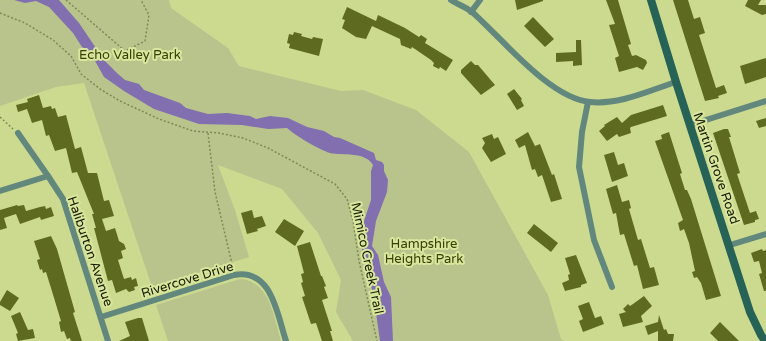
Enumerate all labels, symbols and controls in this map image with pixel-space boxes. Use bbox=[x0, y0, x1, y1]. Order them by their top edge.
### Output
park label: Echo Valley Park bbox=[79, 47, 181, 63]
street label: Martin Grove Road bbox=[689, 110, 743, 226]
street label: Haliburton Avenue bbox=[64, 194, 116, 308]
street label: Mimico Creek Trail bbox=[347, 201, 387, 316]
park label: Hampshire Heights Park bbox=[385, 236, 463, 267]
street label: Rivercove Drive bbox=[139, 258, 235, 302]

